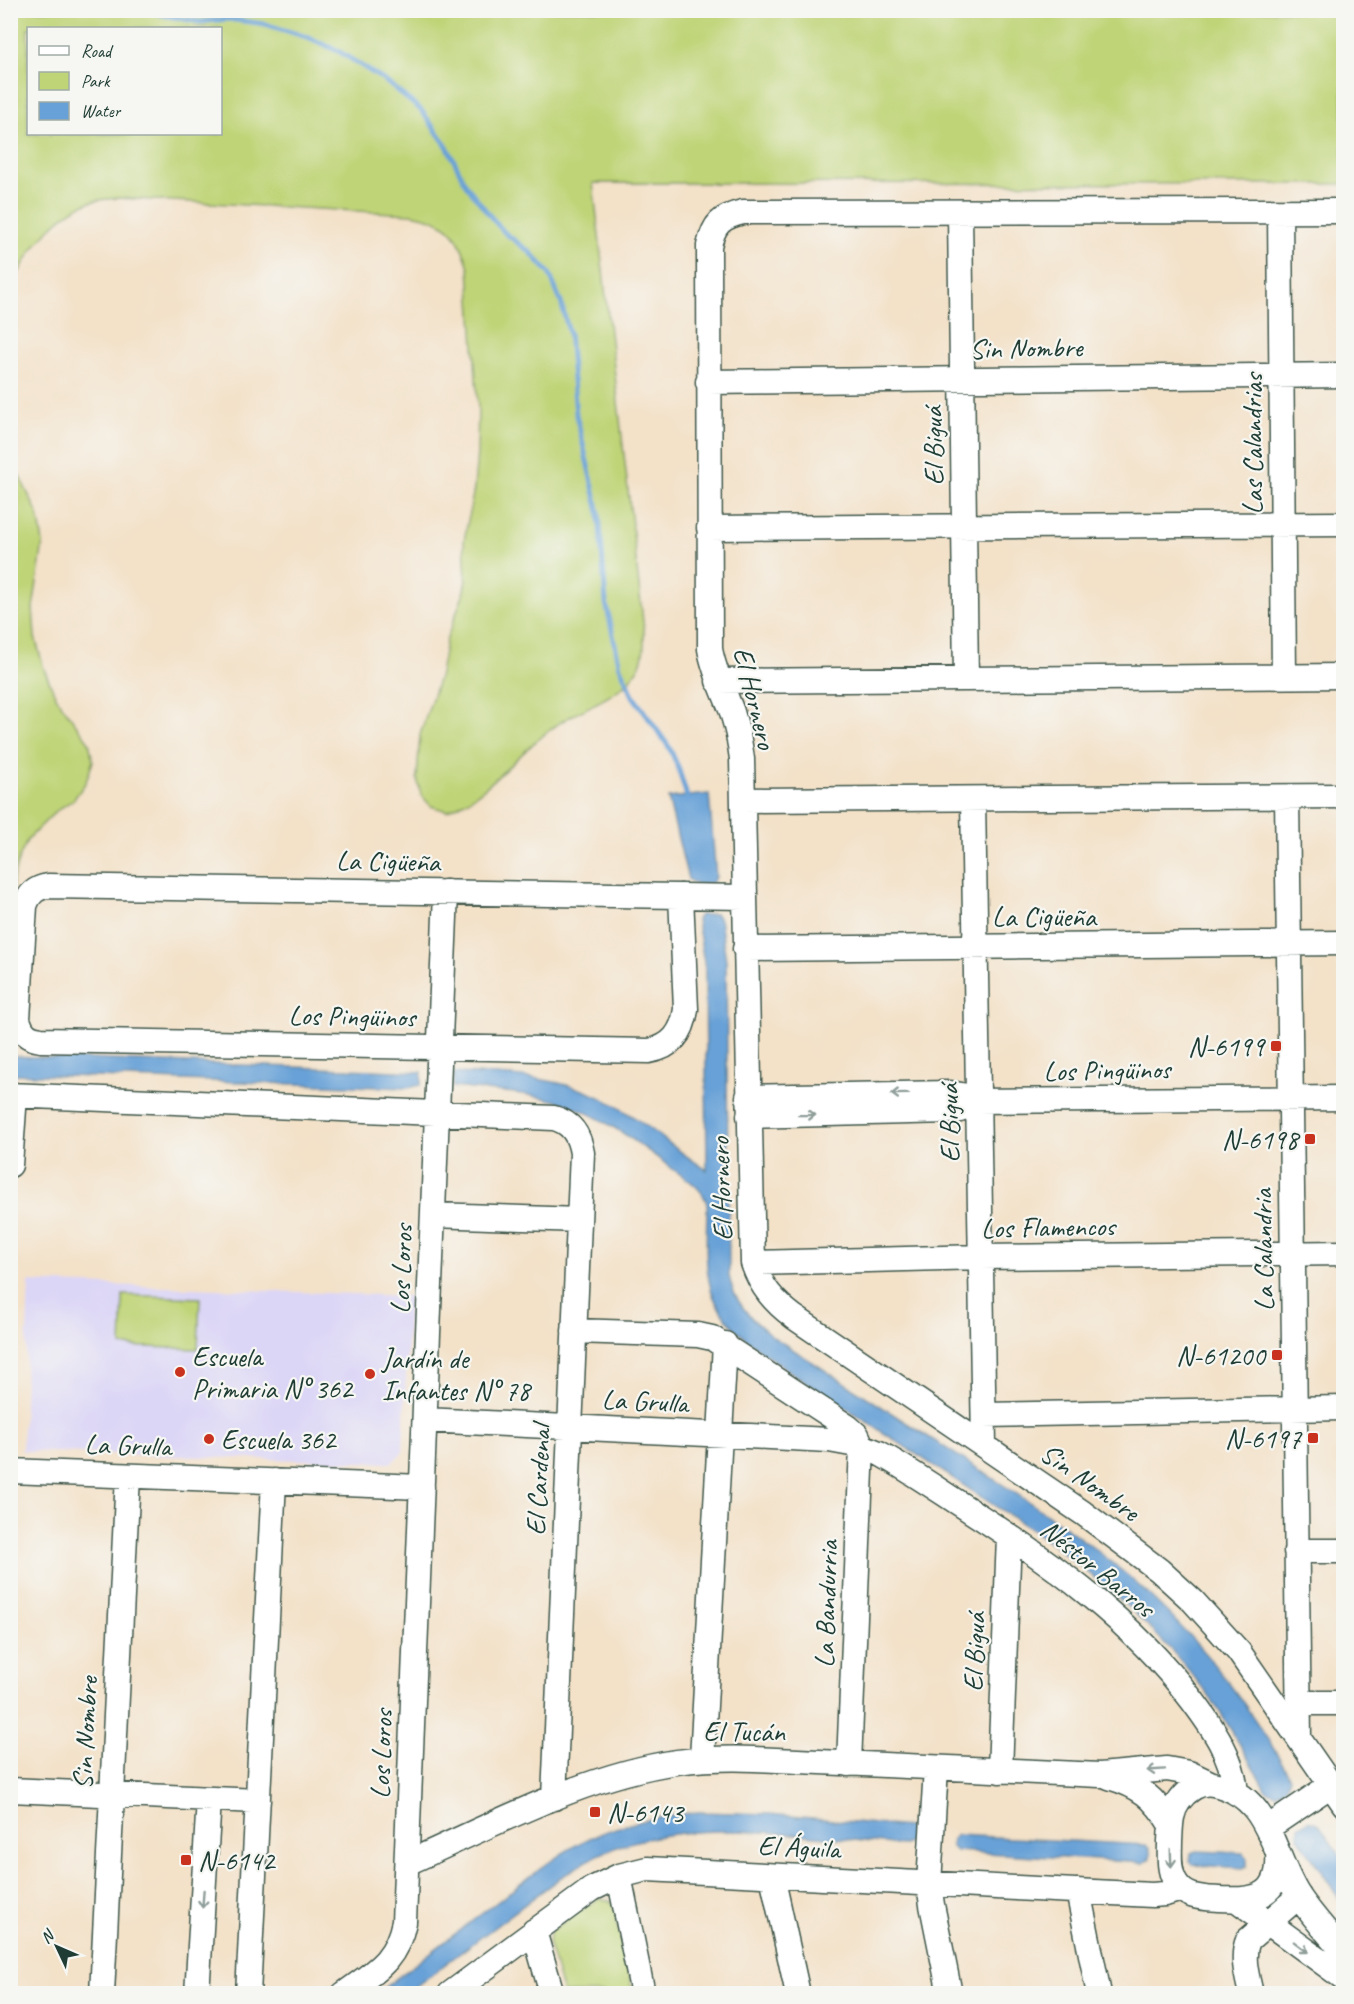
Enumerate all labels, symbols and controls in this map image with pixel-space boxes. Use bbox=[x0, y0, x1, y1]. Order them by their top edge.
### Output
legend bbox=[27, 27, 222, 135]
text: Road bbox=[81, 40, 114, 62]
text: Park bbox=[81, 70, 111, 92]
text: Water bbox=[81, 100, 122, 122]
street label: Sin Nombre bbox=[969, 329, 1085, 366]
street label: Las Calandrias bbox=[1235, 371, 1270, 515]
street label: El Biguá bbox=[915, 403, 951, 486]
street label: El Hornero bbox=[725, 643, 785, 755]
street label: La Cigüeña bbox=[336, 843, 442, 879]
street label: La Cigüeña bbox=[992, 899, 1098, 934]
street label: Los Pingüinos bbox=[288, 997, 418, 1035]
place label: N-6199 bbox=[1188, 1029, 1266, 1064]
marker: N-6199 bbox=[1269, 1039, 1283, 1053]
street label: Los Pingüinos bbox=[1043, 1051, 1173, 1089]
street label: El Biguá bbox=[931, 1080, 967, 1163]
one-way arrow bbox=[891, 1088, 911, 1100]
one-way arrow bbox=[797, 1109, 817, 1120]
place label: N-6198 bbox=[1222, 1122, 1300, 1157]
marker: N-6198 bbox=[1303, 1132, 1317, 1146]
street label: El Hornero bbox=[702, 1134, 740, 1241]
street label: La Calandria bbox=[1244, 1187, 1282, 1311]
street label: Los Flamencos bbox=[981, 1208, 1118, 1246]
street label: Los Loros bbox=[382, 1221, 420, 1314]
place label: N-61200 bbox=[1176, 1338, 1267, 1373]
place label: Escuela Primaria N° 362 bbox=[192, 1339, 355, 1406]
place label: Jardín de Infantes N° 78 bbox=[380, 1341, 532, 1408]
marker: N-61200 bbox=[1270, 1348, 1284, 1362]
marker: Escuela Primaria N° 362 bbox=[173, 1365, 187, 1379]
marker: Jardín de Infantes N° 78 bbox=[363, 1367, 377, 1381]
street label: La Grulla bbox=[601, 1381, 692, 1421]
street label: El Cardenal bbox=[518, 1419, 559, 1536]
place label: N-6197 bbox=[1225, 1421, 1302, 1456]
place label: Escuela 362 bbox=[221, 1422, 338, 1457]
street label: La Grulla bbox=[84, 1426, 174, 1464]
marker: N-6197 bbox=[1306, 1431, 1320, 1445]
marker: Escuela 362 bbox=[202, 1432, 216, 1446]
street label: Sin Nombre bbox=[1034, 1435, 1148, 1530]
street label: Néstor Barros bbox=[1034, 1511, 1164, 1626]
street label: La Bandurria bbox=[806, 1538, 846, 1668]
street label: El Biguá bbox=[955, 1609, 993, 1692]
street label: Sin Nombre bbox=[65, 1674, 106, 1790]
street label: Los Loros bbox=[362, 1706, 400, 1799]
street label: El Tucán bbox=[703, 1714, 786, 1749]
one-way arrow bbox=[1147, 1765, 1167, 1776]
place label: N-6143 bbox=[607, 1795, 686, 1830]
marker: N-6143 bbox=[588, 1805, 602, 1819]
street label: El Águila bbox=[757, 1827, 843, 1867]
place label: N-6142 bbox=[198, 1843, 277, 1878]
one-way arrow bbox=[1165, 1848, 1176, 1868]
marker: N-6142 bbox=[179, 1853, 193, 1867]
one-way arrow bbox=[197, 1889, 208, 1909]
north arrow bbox=[27, 1917, 87, 1977]
text: N bbox=[36, 1925, 60, 1948]
one-way arrow bbox=[1293, 1940, 1309, 1953]

